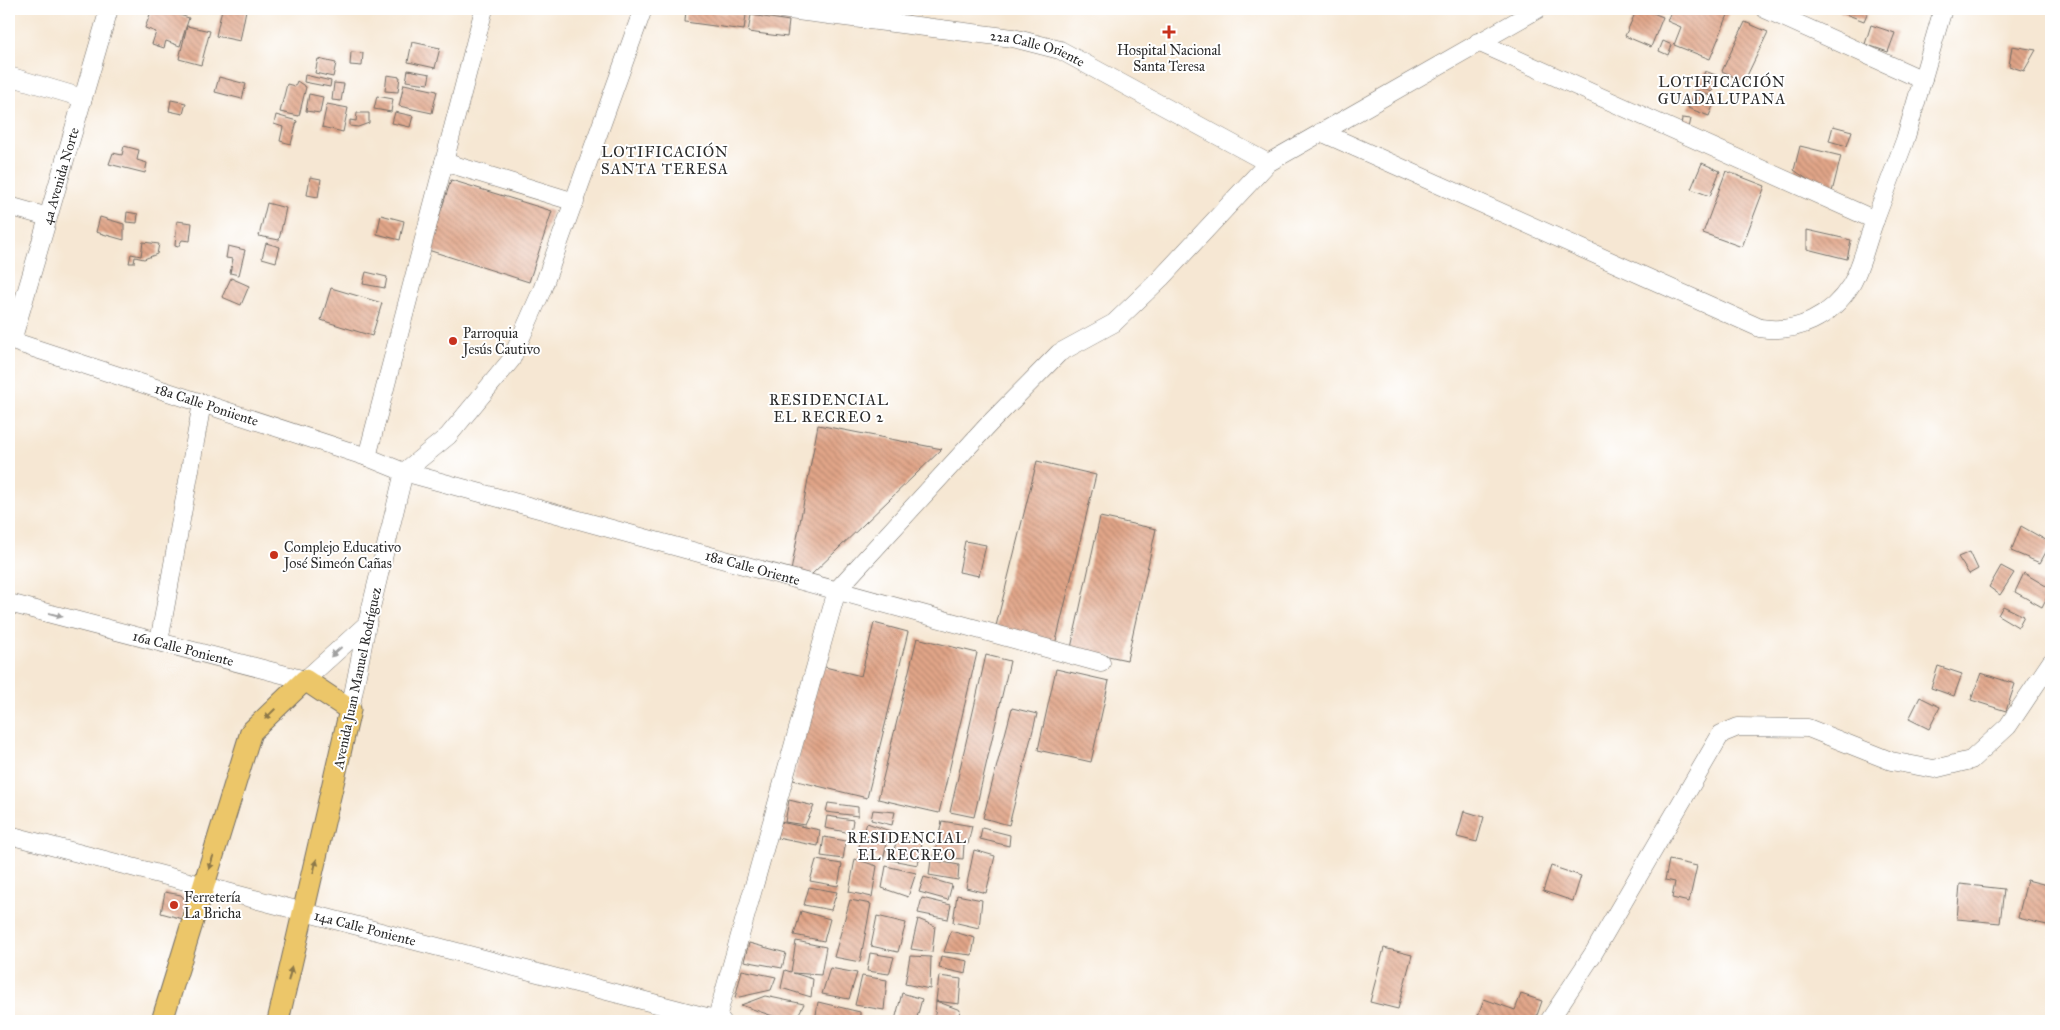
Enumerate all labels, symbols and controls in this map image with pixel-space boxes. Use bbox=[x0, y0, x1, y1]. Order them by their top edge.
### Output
marker: Hospital Nacional Santa Teresa bbox=[1162, 25, 1176, 39]
street label: 22a Calle Oriente bbox=[989, 27, 1088, 71]
place label: Hospital Nacional Santa Teresa bbox=[1117, 42, 1221, 75]
district label: LOTIFICACIÓN GUADALUPANA bbox=[1658, 72, 1786, 108]
street label: 4a Avenida Norte bbox=[39, 125, 83, 227]
district label: LOTIFICACIÓN SANTA TERESA bbox=[601, 142, 729, 178]
place label: Parroquia Jesús Cautivo bbox=[461, 325, 540, 359]
marker: Parroquia Jesús Cautivo bbox=[447, 335, 459, 347]
street label: 18a Calle Poniiente bbox=[153, 380, 261, 430]
district label: RESIDENCIAL EL RECREO 2 bbox=[769, 391, 889, 426]
place label: Complejo Educativo José Simeón Cañas bbox=[282, 539, 401, 573]
street label: 18a Calle Oriente bbox=[703, 547, 802, 589]
marker: Complejo Educativo José Simeón Cañas bbox=[268, 549, 280, 561]
street label: Avenida Juan Manuel Rodríguez bbox=[330, 585, 386, 772]
one-way arrow bbox=[48, 611, 63, 619]
street label: 16a Calle Poniente bbox=[131, 627, 236, 670]
one-way arrow bbox=[330, 646, 342, 658]
one-way arrow bbox=[264, 708, 276, 720]
district label: RESIDENCIAL EL RECREO bbox=[847, 829, 967, 864]
one-way arrow bbox=[207, 855, 215, 870]
one-way arrow bbox=[311, 859, 319, 874]
place label: Ferretería La Bricha bbox=[184, 889, 241, 922]
marker: Ferretería La Bricha bbox=[168, 899, 180, 911]
street label: 14a Calle Poniente bbox=[312, 907, 418, 950]
one-way arrow bbox=[286, 966, 294, 981]

